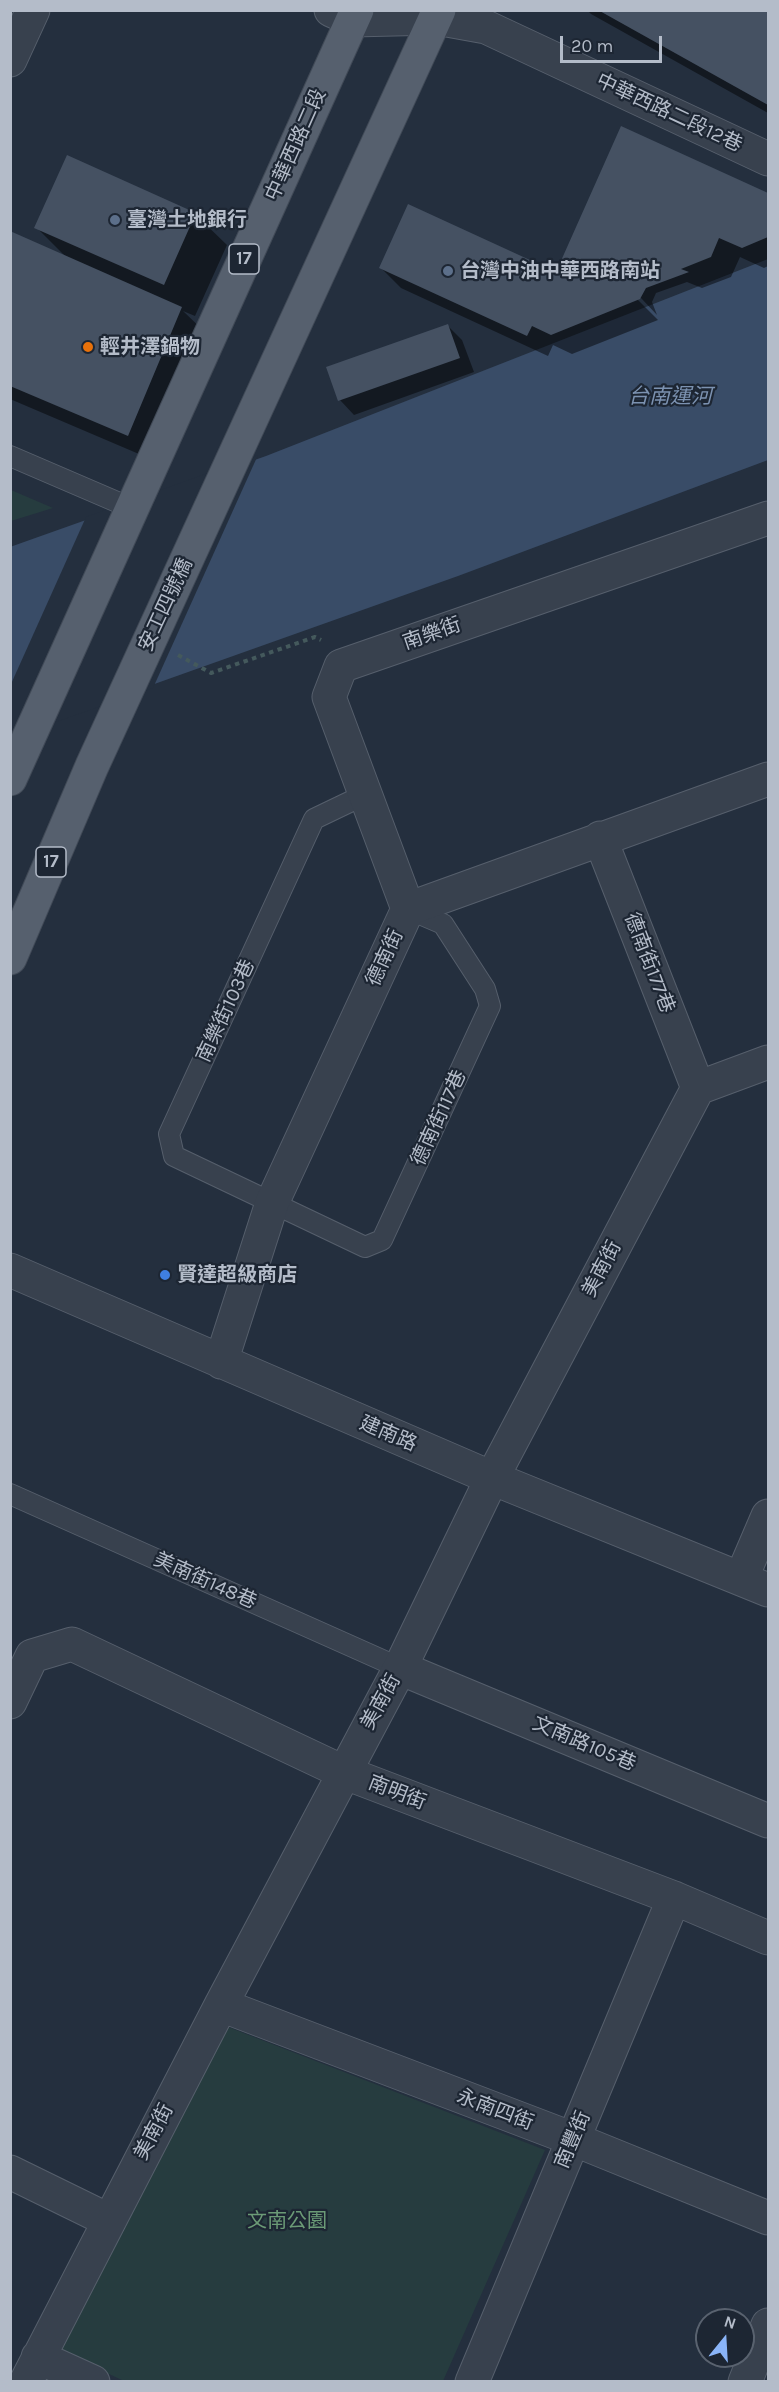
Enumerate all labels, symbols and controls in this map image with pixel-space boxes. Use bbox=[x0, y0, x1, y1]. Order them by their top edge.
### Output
scale bar bbox=[563, 24, 665, 62]
text: 20 m bbox=[571, 35, 613, 57]
street label: 中華西路二段12巷 bbox=[592, 69, 746, 157]
street label: 中華西路二段 bbox=[261, 85, 331, 205]
place label: 臺灣土地銀行 bbox=[127, 208, 247, 232]
marker: 臺灣土地銀行 bbox=[108, 213, 122, 227]
road number: 17 bbox=[229, 244, 259, 274]
place label: 台灣中油中華西路南站 bbox=[460, 259, 660, 283]
marker: 台灣中油中華西路南站 bbox=[441, 264, 455, 278]
place label: 輕井澤鍋物 bbox=[100, 335, 200, 359]
marker: 輕井澤鍋物 bbox=[81, 340, 95, 354]
water label: 台南運河 bbox=[628, 384, 712, 410]
street label: 安工四號橋 bbox=[134, 555, 198, 655]
street label: 南樂街 bbox=[400, 613, 464, 655]
road number: 17 bbox=[36, 847, 66, 877]
street label: 德南街177巷 bbox=[619, 910, 679, 1016]
street label: 德南街 bbox=[361, 926, 409, 990]
street label: 南樂街103巷 bbox=[192, 956, 260, 1066]
street label: 德南街117巷 bbox=[406, 1066, 472, 1170]
street label: 美南街 bbox=[577, 1237, 627, 1301]
place label: 賢達超級商店 bbox=[177, 1263, 297, 1287]
marker: 賢達超級商店 bbox=[158, 1268, 172, 1282]
street label: 建南路 bbox=[356, 1411, 420, 1457]
street label: 美南街148巷 bbox=[150, 1548, 260, 1614]
street label: 美南街 bbox=[356, 1670, 406, 1734]
street label: 文南路105巷 bbox=[529, 1712, 639, 1776]
street label: 南明街 bbox=[365, 1771, 429, 1815]
street label: 永南四街 bbox=[453, 2084, 537, 2136]
street label: 美南街 bbox=[129, 2100, 179, 2164]
street label: 南豐街 bbox=[550, 2108, 596, 2172]
park label: 文南公園 bbox=[247, 2209, 327, 2233]
north arrow bbox=[695, 2308, 755, 2368]
text: N bbox=[722, 2311, 738, 2333]

